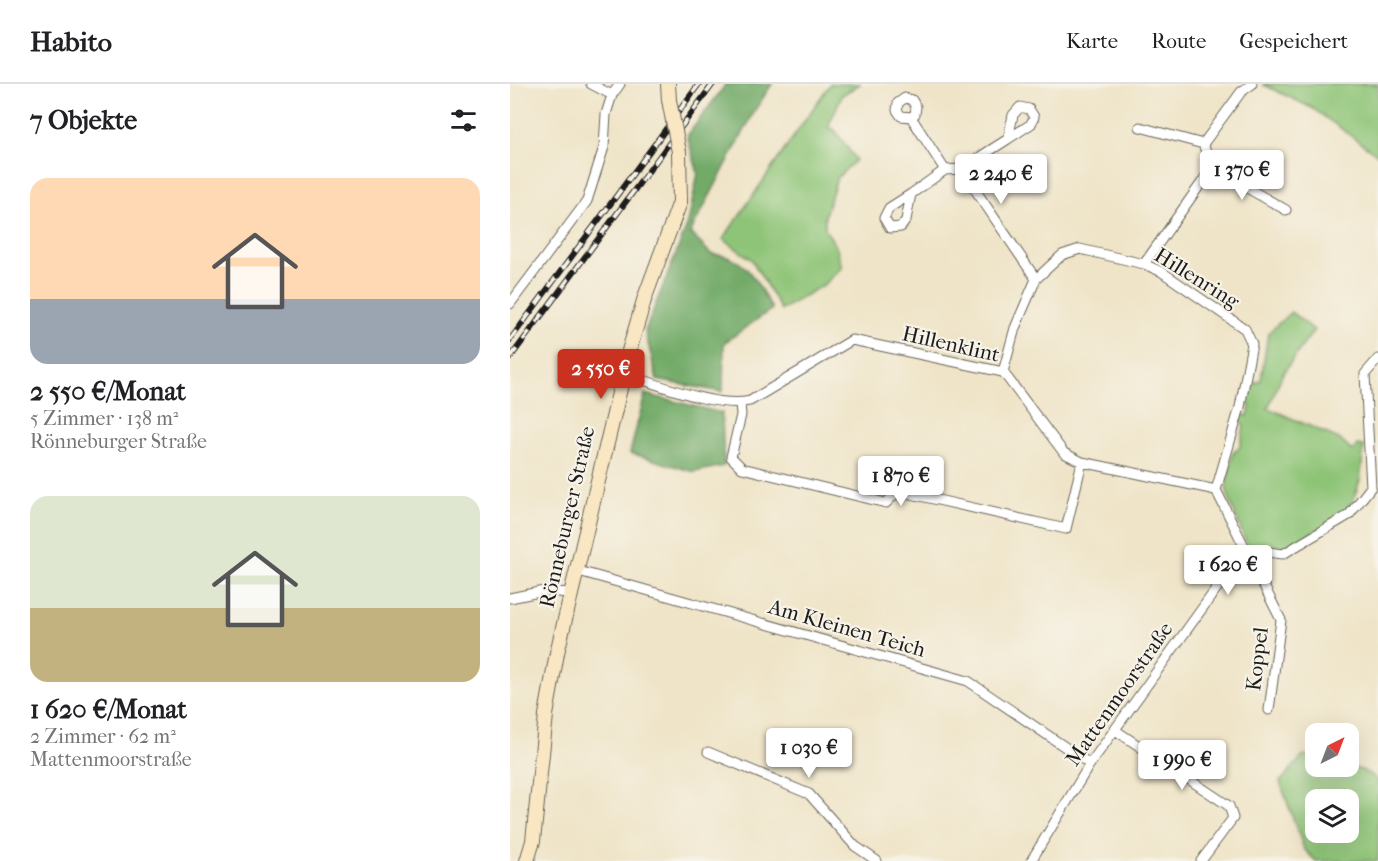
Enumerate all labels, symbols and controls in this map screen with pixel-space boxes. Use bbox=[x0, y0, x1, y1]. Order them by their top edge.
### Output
text: Habito bbox=[30, 25, 112, 58]
text: Karte bbox=[1066, 29, 1118, 53]
text: Route bbox=[1151, 29, 1206, 53]
text: Gespeichert bbox=[1239, 29, 1348, 53]
icon: filters bbox=[447, 104, 480, 137]
text: 7 Objekte bbox=[30, 105, 137, 136]
pin: 1 370 € bbox=[1187, 150, 1297, 201]
pin: 2 240 € bbox=[946, 154, 1056, 205]
text: 1 370 € bbox=[1214, 158, 1270, 181]
text: 2 240 € bbox=[969, 162, 1033, 185]
icon: home bbox=[201, 217, 309, 325]
street label: Hillenring bbox=[1150, 243, 1244, 314]
street label: Hillenklint bbox=[900, 321, 1003, 367]
pin: 2 550 € bbox=[546, 349, 656, 400]
text: 2 550 € bbox=[572, 357, 630, 380]
text: 2 550 €/Monat bbox=[30, 376, 186, 407]
text: 5 Zimmer · 138 m² bbox=[30, 407, 179, 430]
street label: Rönneburger Straße bbox=[534, 424, 600, 610]
text: Rönneburger Straße bbox=[30, 430, 207, 453]
pin: 1 870 € bbox=[846, 456, 956, 507]
text: 1 870 € bbox=[872, 464, 930, 487]
icon: home bbox=[201, 535, 309, 643]
pin: 1 620 € bbox=[1173, 545, 1283, 596]
text: 1 620 € bbox=[1198, 553, 1258, 576]
street label: Am Kleinen Teich bbox=[765, 594, 928, 662]
street label: Mattenmoorstraße bbox=[1060, 618, 1178, 770]
street label: Koppel bbox=[1241, 625, 1273, 692]
text: 1 620 €/Monat bbox=[30, 694, 187, 725]
north arrow bbox=[1305, 723, 1359, 777]
map controls bbox=[1305, 723, 1359, 843]
text: 2 Zimmer · 62 m² bbox=[30, 725, 176, 748]
pin: 1 030 € bbox=[754, 728, 864, 779]
text: 1 030 € bbox=[780, 736, 838, 759]
pin: 1 990 € bbox=[1127, 740, 1237, 791]
text: Mattenmoorstraße bbox=[30, 748, 192, 771]
text: 1 990 € bbox=[1152, 748, 1212, 771]
button: layers bbox=[1305, 789, 1359, 843]

